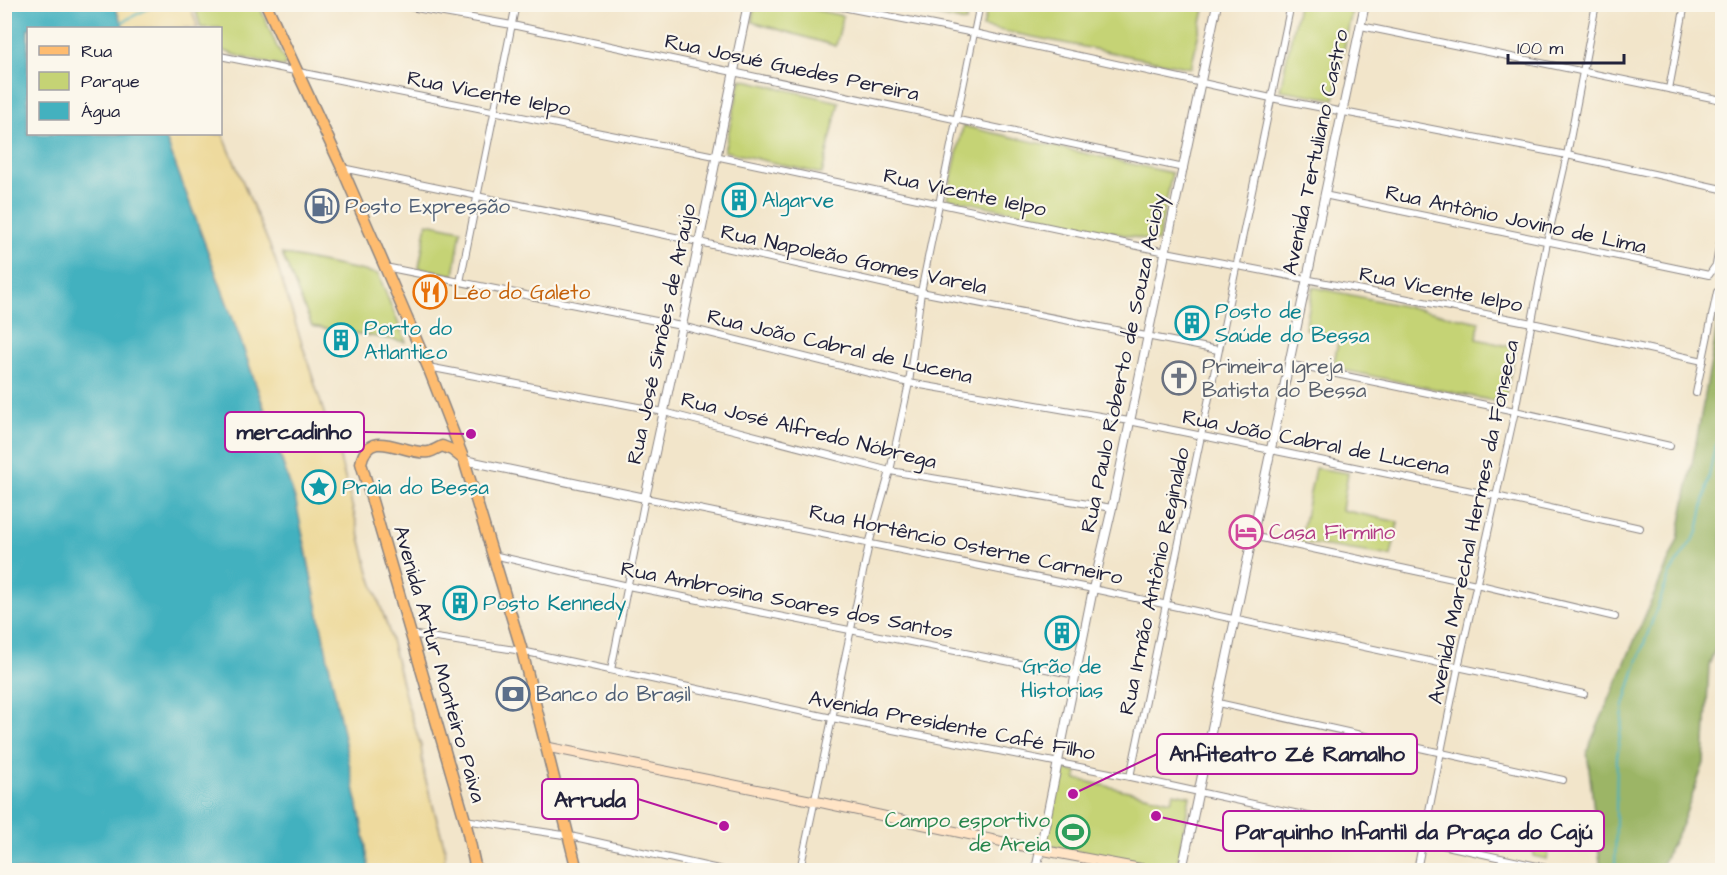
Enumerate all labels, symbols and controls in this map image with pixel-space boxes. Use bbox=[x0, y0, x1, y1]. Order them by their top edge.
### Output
street label: Rua Josué Guedes Pereira bbox=[662, 26, 922, 109]
street label: Avenida Tertuliano Castro bbox=[1275, 26, 1356, 278]
legend bbox=[27, 27, 222, 135]
scale bar bbox=[1508, 27, 1624, 65]
text: 100 m bbox=[1517, 36, 1563, 61]
text: Rua bbox=[81, 39, 112, 64]
street label: Rua Vicente Ielpo bbox=[405, 63, 573, 125]
text: Parque bbox=[81, 69, 140, 94]
text: Água bbox=[81, 99, 120, 125]
street label: Rua Vicente Ielpo bbox=[881, 161, 1049, 225]
street label: Rua Antônio Jovino de Lima bbox=[1383, 178, 1649, 261]
building icon: Algarve bbox=[721, 182, 757, 218]
place label: Algarve bbox=[762, 186, 834, 217]
fuel station icon: Posto Expressão bbox=[304, 188, 340, 224]
street label: Rua Paulo Roberto de Souza Acioly bbox=[1073, 191, 1176, 536]
place label: Posto Expressão bbox=[345, 192, 510, 222]
street label: Rua José Simões de Araújo bbox=[620, 201, 703, 467]
street label: Rua Napoleão Gomes Varela bbox=[718, 217, 990, 303]
street label: Rua Vicente Ielpo bbox=[1357, 259, 1525, 321]
restaurant icon: Léo do Galeto bbox=[412, 274, 448, 310]
place label: Léo do Galeto bbox=[453, 278, 590, 307]
place label: Posto de Saúde do Bessa bbox=[1215, 297, 1370, 350]
street label: Rua João Cabral de Lucena bbox=[704, 302, 976, 391]
building icon: Posto de Saúde do Bessa bbox=[1174, 305, 1210, 341]
place label: Porto do Atlantico bbox=[364, 314, 452, 367]
building icon: Porto do Atlantico bbox=[323, 322, 359, 358]
street label: Avenida Marechal Hermes da Fonseca bbox=[1421, 337, 1526, 707]
place label: Primeira Igreja Batista do Bessa bbox=[1202, 352, 1367, 405]
church icon: Primeira Igreja Batista do Bessa bbox=[1161, 360, 1197, 396]
street label: Rua José Alfredo Nóbrega bbox=[678, 385, 940, 478]
street label: Rua João Cabral de Lucena bbox=[1180, 402, 1452, 483]
callout: mercadinho bbox=[225, 412, 364, 452]
text: mercadinho bbox=[236, 417, 352, 448]
street label: Rua Irmão Antônio Reginaldo bbox=[1112, 445, 1199, 718]
place icon: Praia do Bessa bbox=[301, 469, 337, 505]
place label: Praia do Bessa bbox=[342, 473, 489, 502]
street label: Rua Hortêncio Osterne Carneiro bbox=[806, 497, 1125, 592]
hotel icon: Casa Firmino bbox=[1228, 514, 1264, 550]
place label: Casa Firmino bbox=[1269, 518, 1396, 547]
street label: Avenida Artur Monteiro Paiva bbox=[386, 522, 493, 806]
street label: Rua Ambrosina Soares dos Santos bbox=[618, 554, 956, 647]
building icon: Posto Kennedy bbox=[442, 585, 478, 621]
place label: Posto Kennedy bbox=[483, 589, 627, 620]
building icon: Grão de Historias bbox=[1044, 615, 1080, 651]
place label: Grão de Historias bbox=[1021, 652, 1103, 705]
bank icon: Banco do Brasil bbox=[495, 676, 531, 712]
place label: Banco do Brasil bbox=[536, 680, 691, 709]
street label: Avenida Presidente Café Filho bbox=[806, 683, 1098, 768]
callout: Anfiteatro Zé Ramalho bbox=[1157, 734, 1417, 774]
text: Anfiteatro Zé Ramalho bbox=[1169, 739, 1405, 770]
callout: Arruda bbox=[542, 779, 638, 819]
text: Arruda bbox=[554, 785, 627, 816]
place label: Campo esportivo de Areia bbox=[885, 806, 1050, 859]
callout: Parquinho Infantil da Praça do Cajú bbox=[1223, 811, 1604, 851]
sports icon: Campo esportivo de Areia bbox=[1055, 814, 1091, 850]
text: Parquinho Infantil da Praça do Cajú bbox=[1235, 817, 1593, 848]

